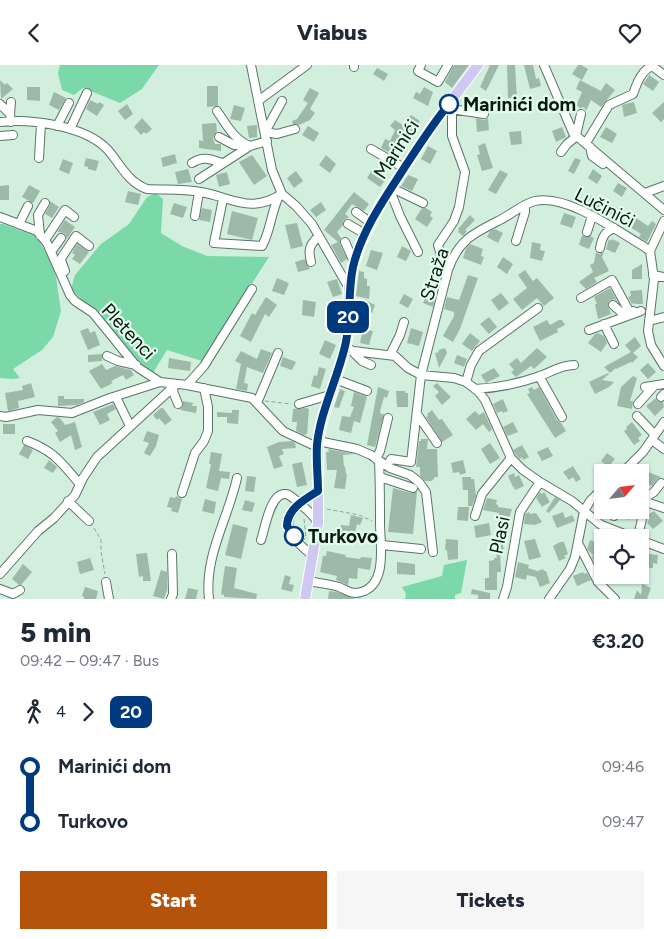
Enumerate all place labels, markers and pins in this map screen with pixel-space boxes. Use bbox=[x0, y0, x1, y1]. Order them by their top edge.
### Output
place label: Marinići dom bbox=[463, 93, 576, 116]
marker: Marinići dom bbox=[439, 94, 459, 114]
place label: Turkovo bbox=[308, 525, 378, 548]
marker: Turkovo bbox=[284, 526, 304, 546]

